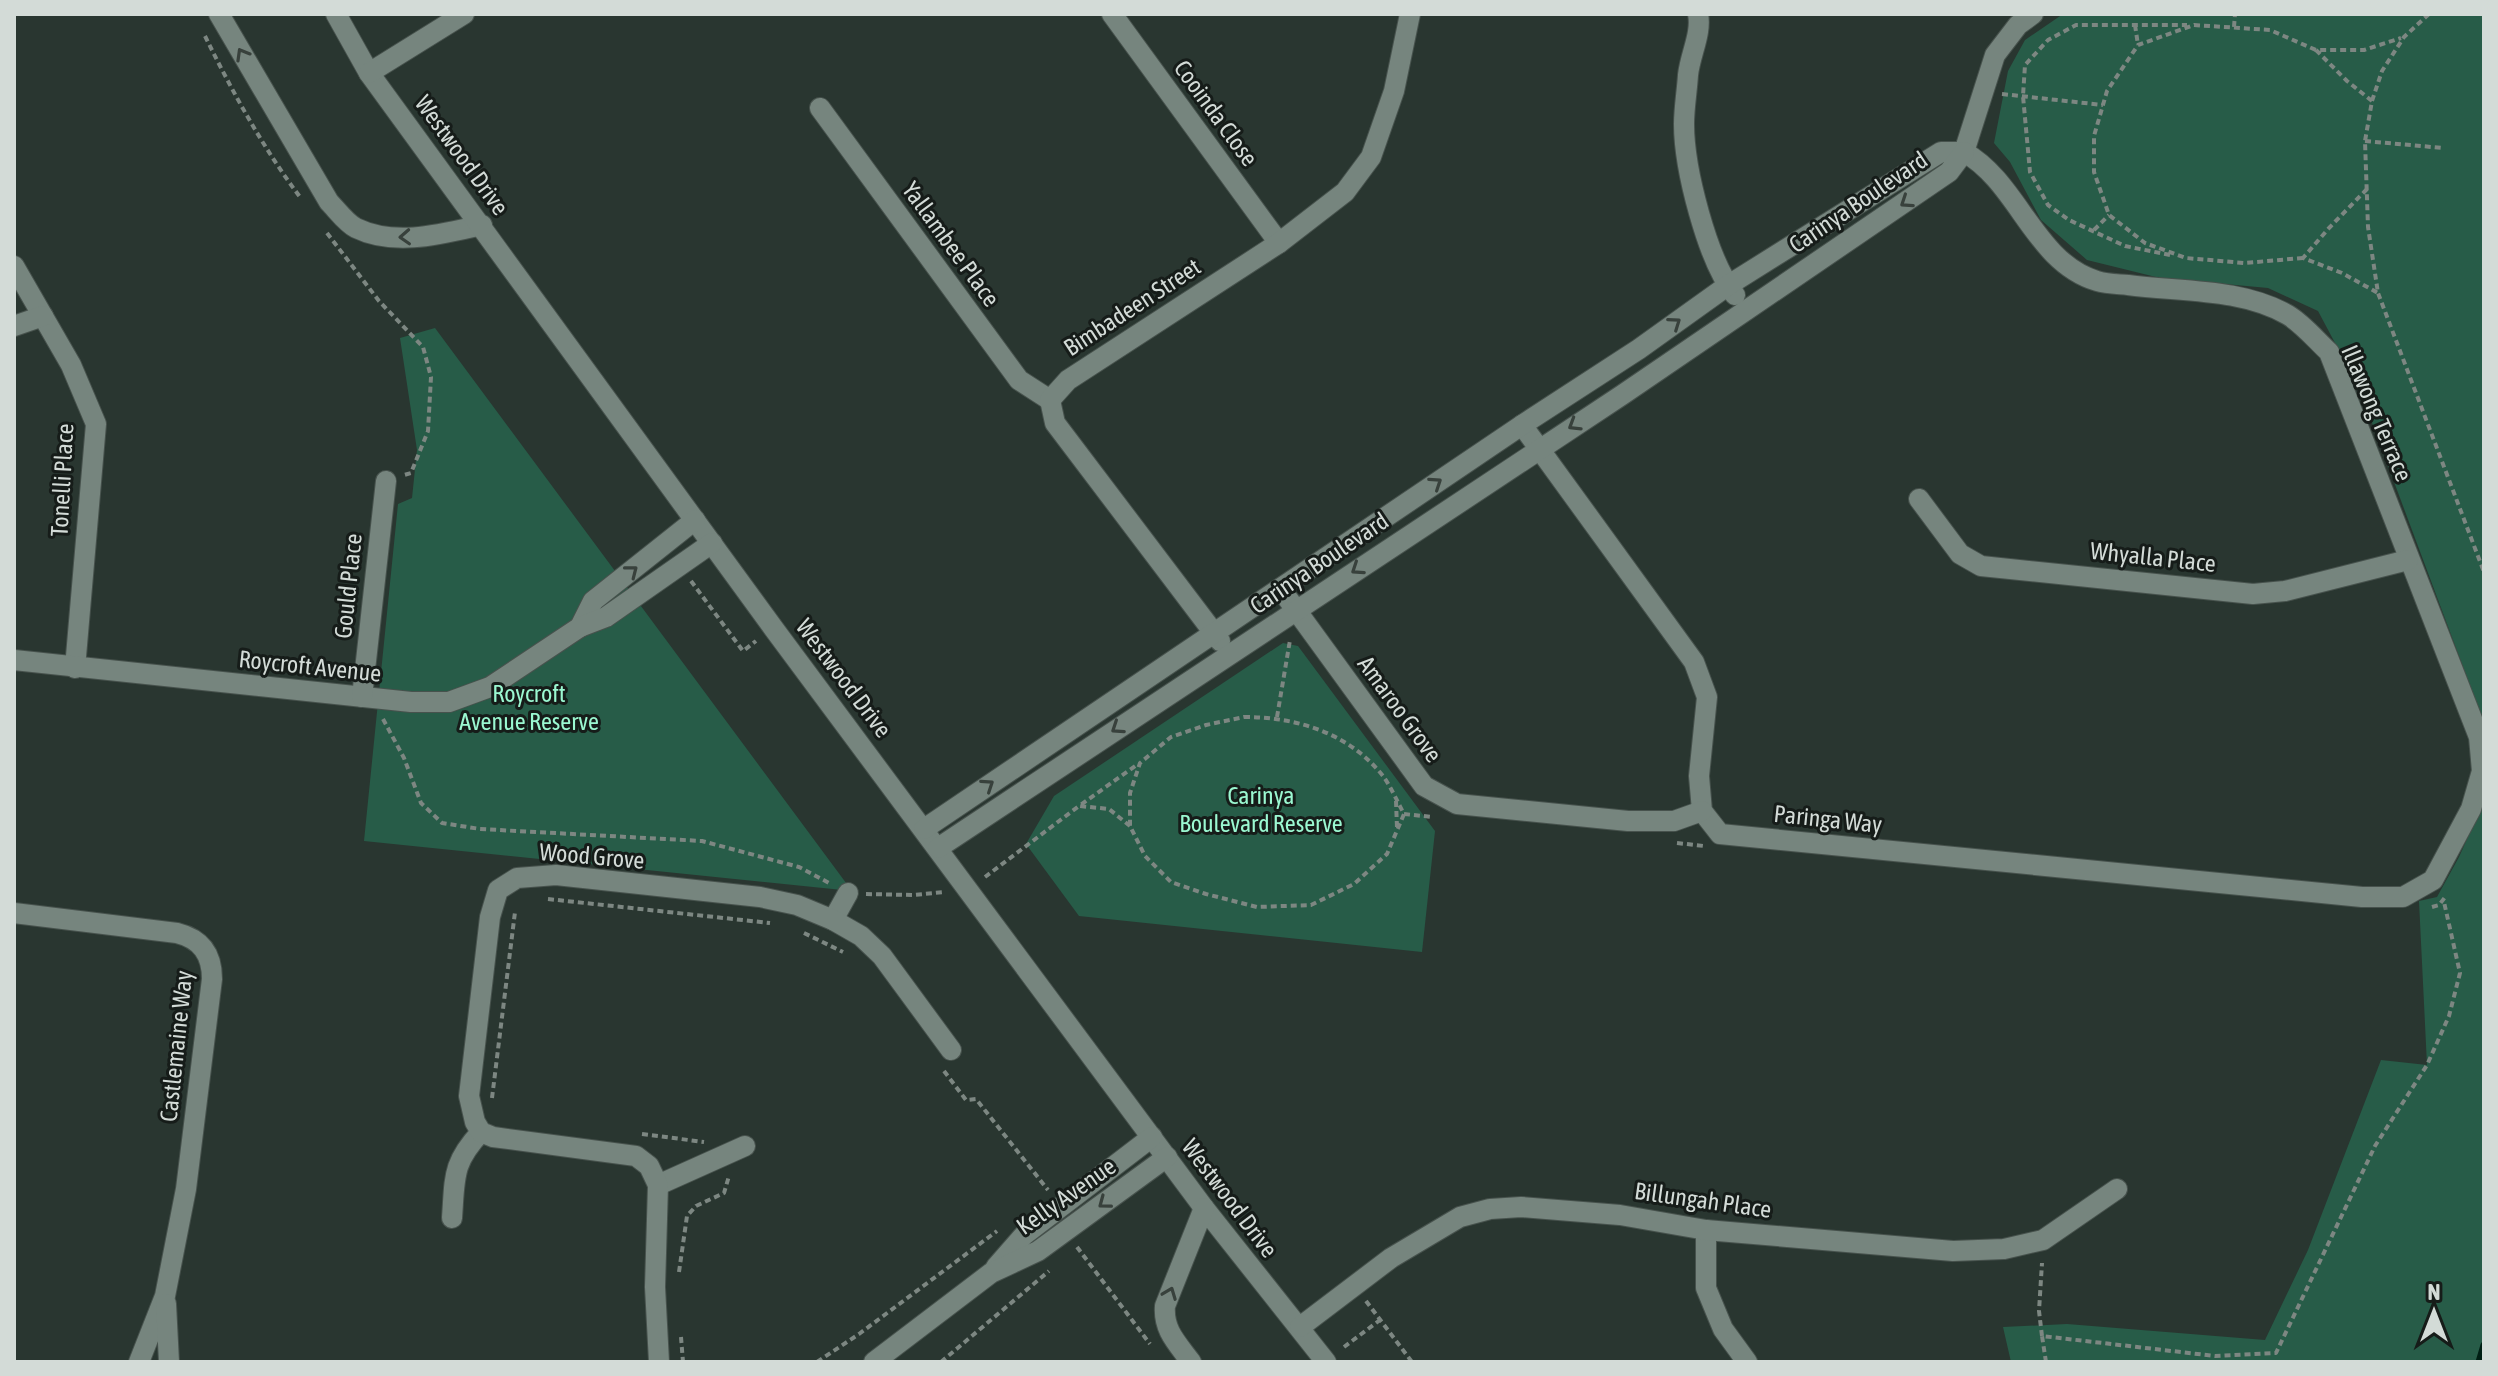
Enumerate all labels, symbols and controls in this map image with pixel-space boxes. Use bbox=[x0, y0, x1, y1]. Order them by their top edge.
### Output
one-way arrow bbox=[236, 48, 252, 62]
street label: Cooinda Close bbox=[1169, 55, 1263, 171]
street label: Westwood Drive bbox=[410, 90, 514, 220]
street label: Carinya Boulevard bbox=[1784, 146, 1932, 258]
street label: Yallambee Place bbox=[897, 177, 1005, 311]
one-way arrow bbox=[1900, 192, 1914, 207]
one-way arrow bbox=[398, 228, 411, 245]
street label: Bimbadeen Street bbox=[1059, 253, 1205, 361]
one-way arrow bbox=[1666, 318, 1681, 333]
street label: Illawong Terrace bbox=[2336, 341, 2418, 485]
one-way arrow bbox=[1568, 416, 1583, 431]
street label: Tonelli Place bbox=[46, 423, 78, 537]
one-way arrow bbox=[1427, 478, 1441, 493]
street label: Carinya Boulevard bbox=[1245, 507, 1393, 619]
street label: Gould Place bbox=[329, 532, 367, 640]
street label: Whyalla Place bbox=[2089, 537, 2217, 577]
one-way arrow bbox=[1352, 559, 1366, 574]
one-way arrow bbox=[623, 566, 638, 580]
street label: Westwood Drive bbox=[791, 614, 897, 742]
street label: Roycroft Avenue bbox=[237, 645, 383, 687]
street label: Amaroo Grove bbox=[1352, 651, 1448, 767]
park label: Roycroft Avenue Reserve bbox=[459, 680, 599, 735]
one-way arrow bbox=[1111, 718, 1126, 733]
one-way arrow bbox=[979, 780, 994, 795]
park label: Carinya Boulevard Reserve bbox=[1179, 782, 1343, 837]
street label: Paringa Way bbox=[1773, 800, 1884, 838]
street label: Wood Grove bbox=[538, 838, 646, 874]
street label: Castlemaine Way bbox=[155, 969, 197, 1123]
street label: Westwood Drive bbox=[1177, 1134, 1283, 1262]
street label: Kelly Avenue bbox=[1011, 1152, 1121, 1240]
street label: Billungah Place bbox=[1633, 1177, 1773, 1223]
one-way arrow bbox=[1098, 1193, 1112, 1207]
north arrow bbox=[2394, 1272, 2474, 1352]
text: N bbox=[2428, 1279, 2440, 1305]
one-way arrow bbox=[1160, 1287, 1177, 1301]

